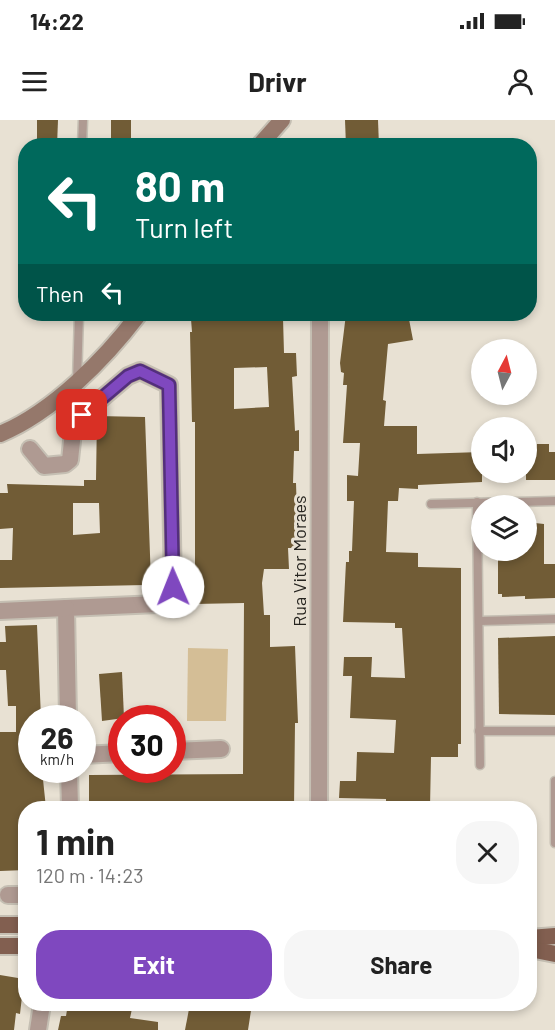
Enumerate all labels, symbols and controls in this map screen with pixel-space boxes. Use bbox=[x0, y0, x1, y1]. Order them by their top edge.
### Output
text: 14:22 bbox=[30, 8, 84, 34]
icon: menu bbox=[18, 65, 51, 98]
text: Drivr bbox=[248, 65, 307, 97]
icon: person bbox=[504, 65, 537, 98]
text: 80 m bbox=[135, 160, 225, 210]
icon: left bbox=[36, 162, 114, 240]
text: Turn left bbox=[135, 211, 233, 243]
icon: left bbox=[96, 276, 129, 309]
text: Then bbox=[36, 280, 84, 306]
north arrow bbox=[471, 339, 537, 405]
map controls bbox=[471, 339, 537, 561]
pin bbox=[56, 389, 107, 440]
icon: arrive bbox=[65, 398, 98, 431]
button: sound bbox=[471, 417, 537, 483]
street label: Rua Vitor Moraes bbox=[288, 495, 310, 627]
button: layers bbox=[471, 495, 537, 561]
position arrow bbox=[141, 555, 205, 619]
speed limit sign: 30 bbox=[108, 705, 186, 783]
text: 26 bbox=[41, 719, 73, 755]
text: km/h bbox=[40, 750, 74, 768]
text: 1 min bbox=[36, 819, 115, 862]
button: close bbox=[456, 821, 519, 884]
text: 120 m · 14:23 bbox=[36, 863, 143, 887]
button: Exit bbox=[36, 930, 272, 999]
button: Share bbox=[284, 930, 519, 999]

